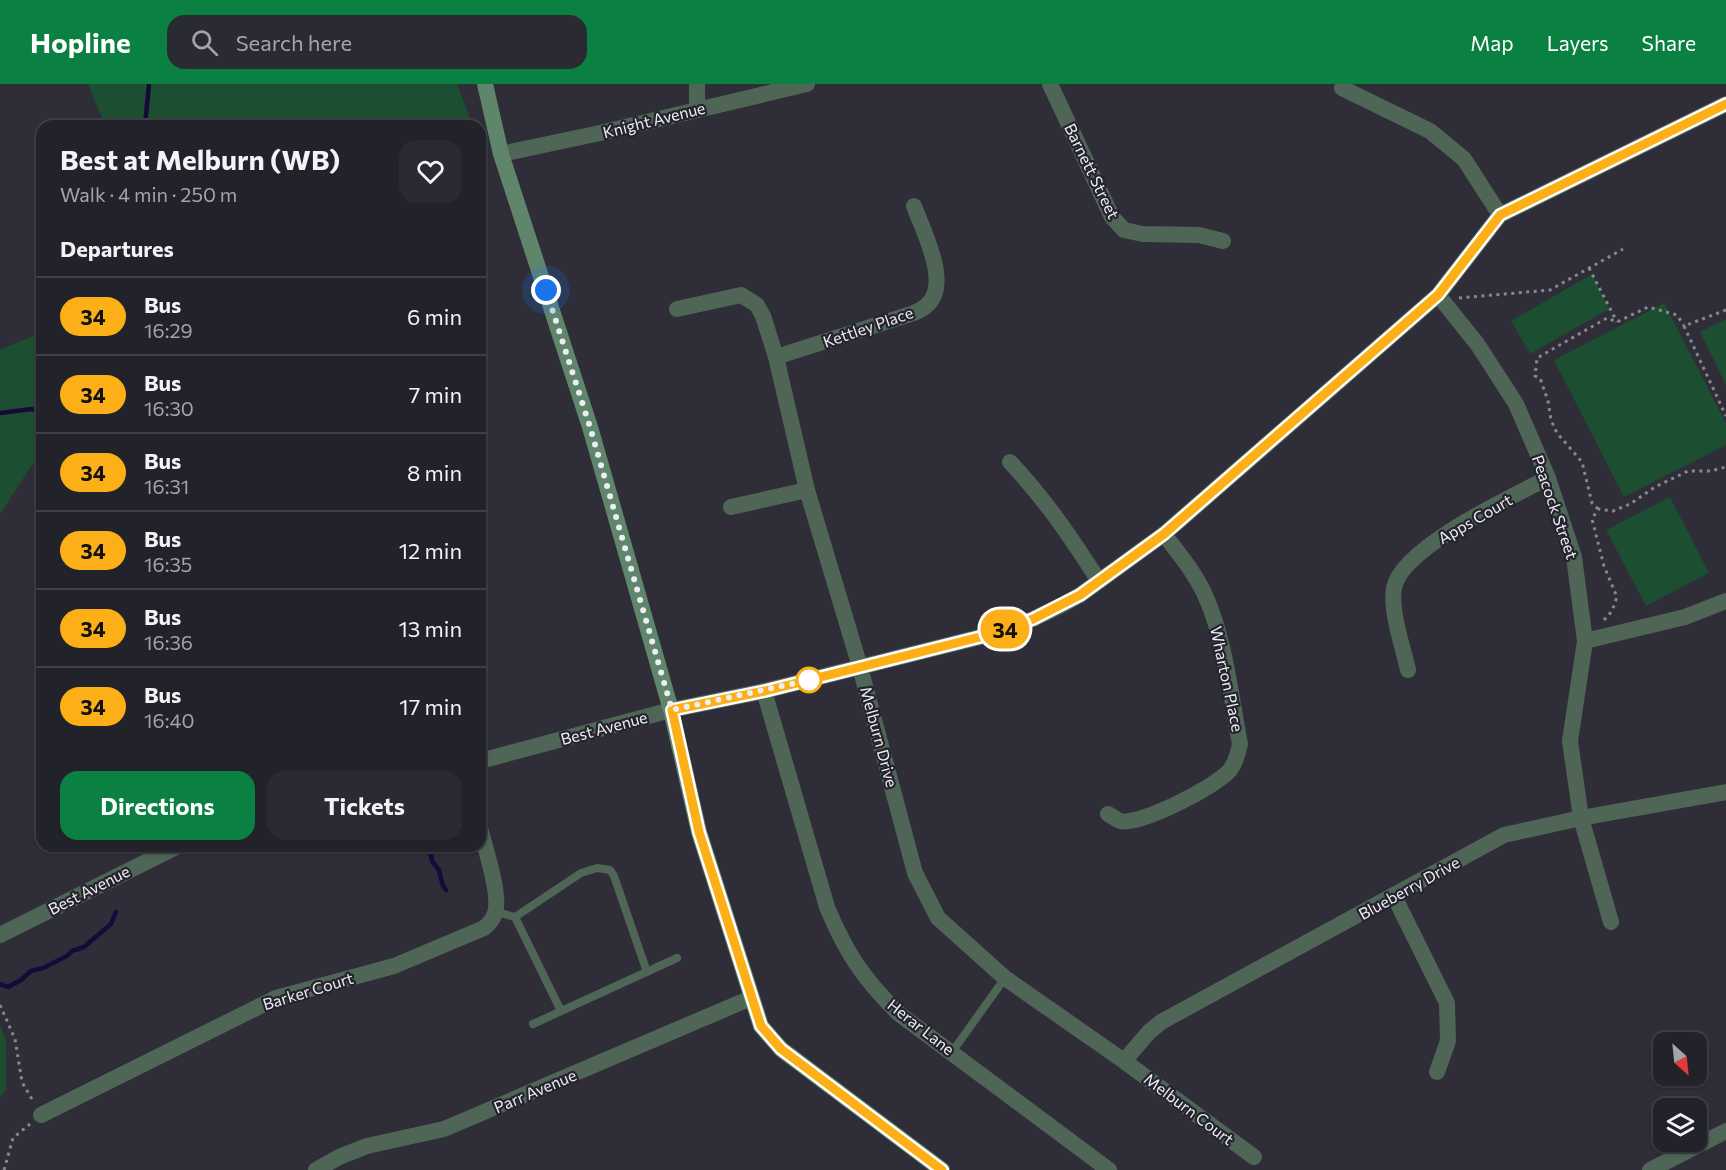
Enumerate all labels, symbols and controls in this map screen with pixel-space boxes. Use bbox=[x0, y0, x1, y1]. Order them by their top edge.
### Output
search box bbox=[167, 15, 587, 69]
text: Hopline bbox=[30, 25, 131, 59]
icon: search bbox=[188, 26, 221, 59]
text: Search here bbox=[236, 29, 352, 56]
text: Map bbox=[1470, 30, 1514, 55]
text: Layers bbox=[1547, 30, 1609, 55]
text: Share bbox=[1642, 30, 1696, 55]
street label: Knight Avenue bbox=[601, 98, 707, 141]
street label: Barnett Street bbox=[1061, 120, 1124, 222]
button: heart bbox=[399, 140, 462, 203]
text: Best at Melburn (WB) bbox=[60, 142, 340, 176]
text: Walk · 4 min · 250 m bbox=[60, 182, 237, 206]
text: Departures bbox=[60, 235, 174, 262]
your location bbox=[531, 275, 561, 305]
text: Bus bbox=[144, 291, 181, 318]
street label: Kettley Place bbox=[820, 302, 915, 351]
text: 6 min bbox=[407, 303, 462, 330]
text: 34 bbox=[80, 304, 106, 329]
text: 16:29 bbox=[144, 318, 193, 342]
text: Bus bbox=[144, 369, 181, 396]
text: 7 min bbox=[409, 381, 462, 408]
text: 34 bbox=[80, 382, 106, 407]
text: 16:30 bbox=[144, 396, 194, 420]
text: Bus bbox=[144, 447, 181, 474]
street label: Peacock Street bbox=[1529, 452, 1582, 562]
text: 8 min bbox=[407, 459, 462, 486]
text: 34 bbox=[80, 460, 106, 485]
text: 16:31 bbox=[144, 474, 189, 498]
street label: Apps Court bbox=[1434, 489, 1516, 547]
text: Bus bbox=[144, 525, 181, 552]
text: 12 min bbox=[399, 537, 462, 564]
text: 34 bbox=[80, 538, 106, 563]
text: 16:35 bbox=[144, 552, 192, 576]
text: Bus bbox=[144, 603, 181, 630]
line badge: 34 bbox=[978, 610, 1032, 648]
text: 13 min bbox=[398, 615, 462, 642]
text: 34 bbox=[80, 616, 106, 641]
text: 34 bbox=[992, 617, 1018, 642]
street label: Wharton Place bbox=[1207, 624, 1248, 733]
text: 16:36 bbox=[144, 630, 193, 654]
unlabelled marker bbox=[796, 667, 822, 693]
text: Bus bbox=[144, 681, 181, 708]
street label: Melburn Drive bbox=[857, 684, 902, 789]
text: 17 min bbox=[399, 693, 462, 720]
text: 34 bbox=[80, 694, 106, 719]
street label: Best Avenue bbox=[558, 707, 649, 748]
text: 16:40 bbox=[144, 708, 194, 732]
button: Directions bbox=[60, 771, 255, 840]
button: Tickets bbox=[267, 771, 462, 840]
street label: Blueberry Drive bbox=[1355, 852, 1463, 923]
street label: Best Avenue bbox=[45, 861, 133, 918]
street label: Barker Court bbox=[260, 968, 356, 1013]
street label: Herar Lane bbox=[884, 995, 959, 1059]
north arrow bbox=[1653, 1032, 1707, 1086]
map controls bbox=[1653, 1032, 1707, 1152]
street label: Parr Avenue bbox=[491, 1065, 579, 1116]
street label: Melburn Court bbox=[1141, 1069, 1238, 1149]
button: layers bbox=[1653, 1098, 1707, 1152]

